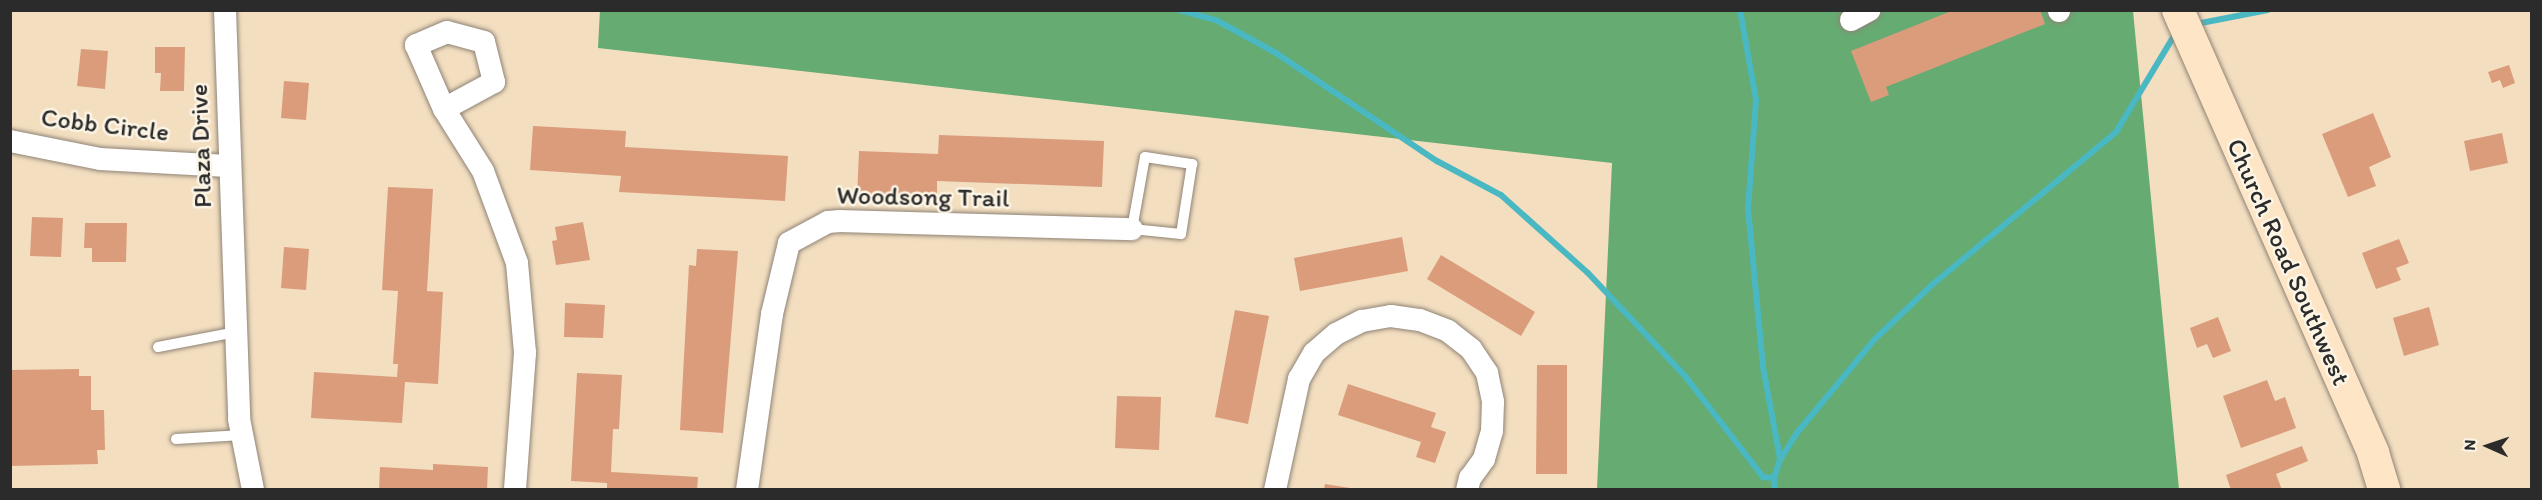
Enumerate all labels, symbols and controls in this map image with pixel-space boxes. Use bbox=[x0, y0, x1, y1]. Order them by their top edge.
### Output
street label: Plaza Drive bbox=[183, 83, 219, 209]
street label: Cobb Circle bbox=[39, 102, 171, 148]
street label: Church Road Southwest bbox=[2220, 134, 2356, 390]
street label: Woodsong Trail bbox=[837, 180, 1009, 214]
north arrow bbox=[2458, 416, 2518, 476]
text: N bbox=[2460, 439, 2479, 451]

